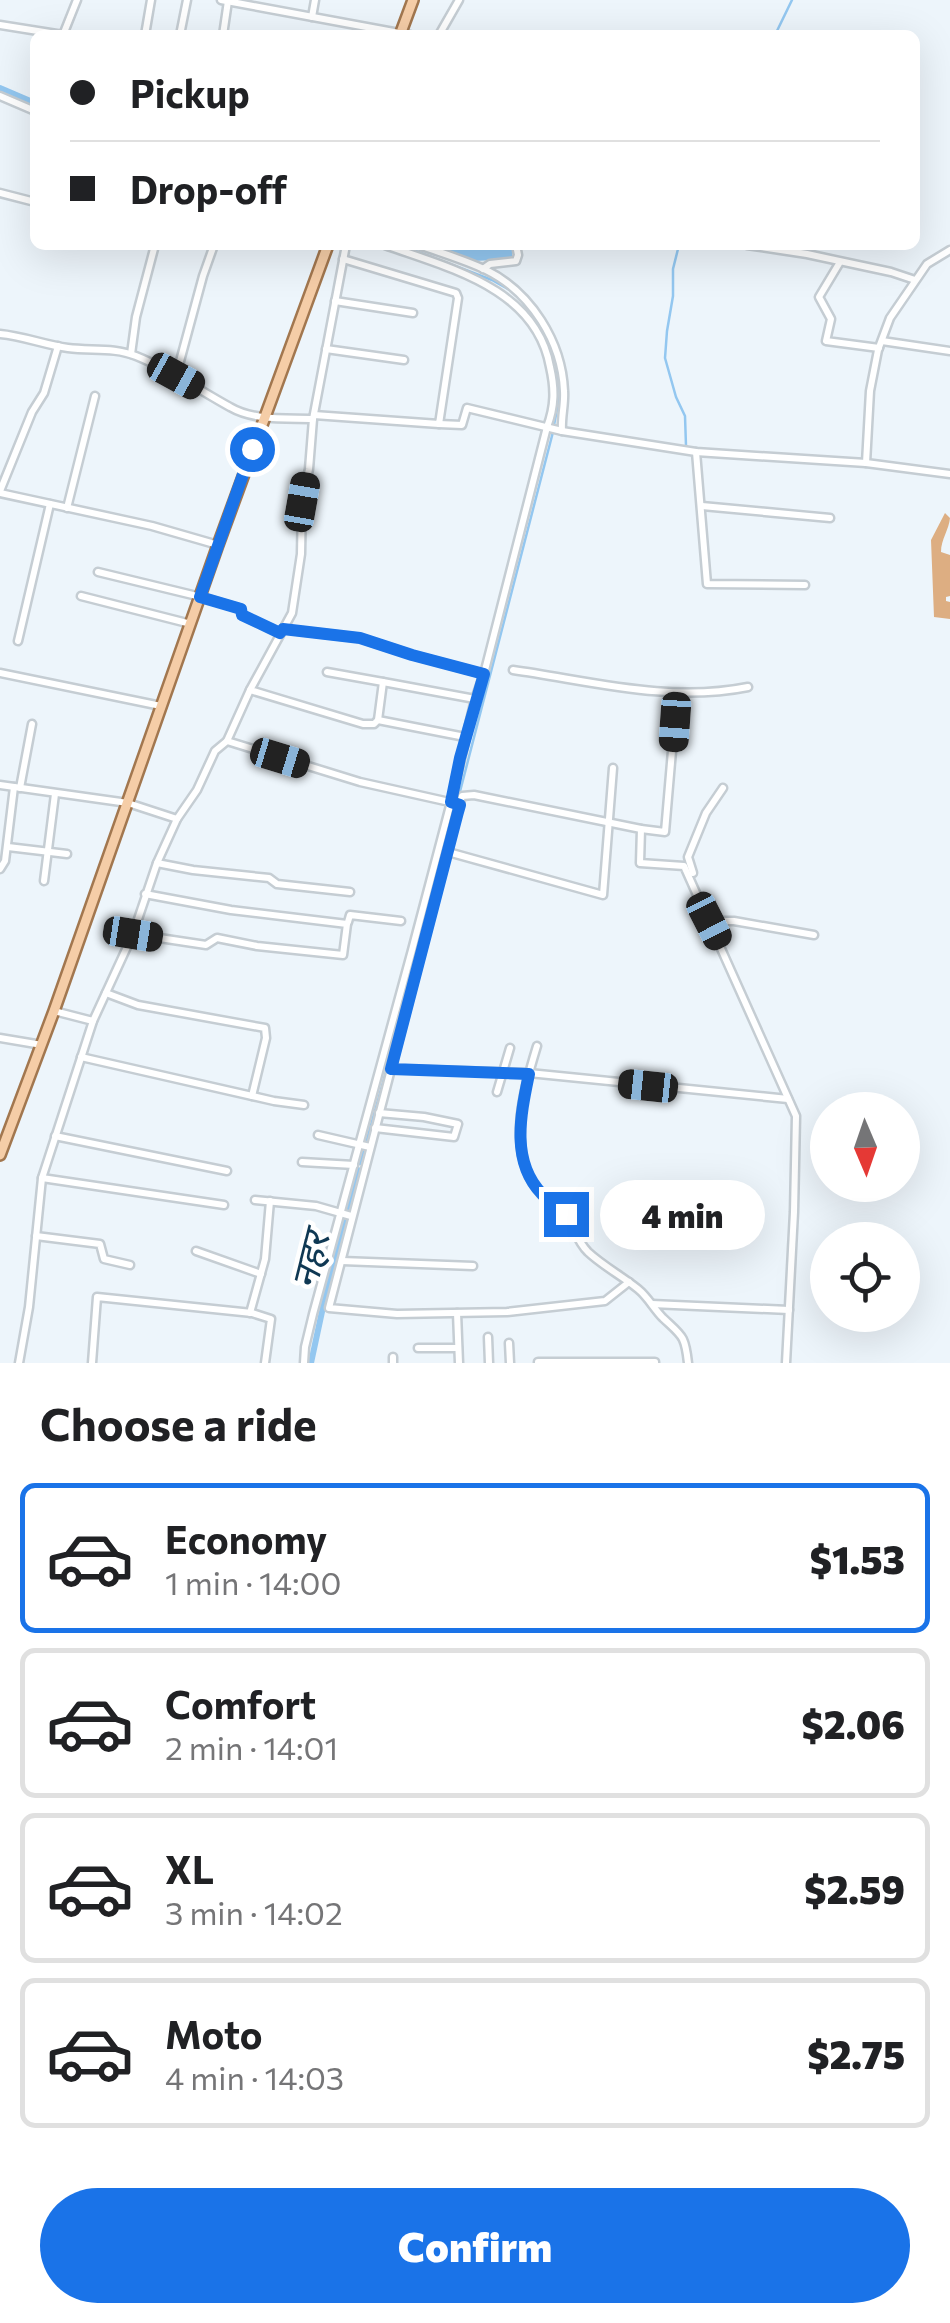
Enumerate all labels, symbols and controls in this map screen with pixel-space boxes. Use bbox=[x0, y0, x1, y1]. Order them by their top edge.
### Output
text: Pickup bbox=[130, 69, 250, 116]
text: Drop-off bbox=[130, 165, 287, 212]
car bbox=[142, 348, 210, 404]
route start bbox=[230, 427, 275, 472]
car bbox=[282, 470, 322, 534]
car bbox=[658, 691, 692, 753]
car bbox=[247, 735, 313, 781]
car bbox=[682, 887, 736, 955]
car bbox=[101, 914, 165, 954]
car bbox=[617, 1068, 679, 1104]
north arrow bbox=[810, 1092, 920, 1202]
map controls bbox=[810, 1092, 920, 1332]
callout: 4 min bbox=[601, 1179, 766, 1249]
route end bbox=[544, 1192, 589, 1237]
text: 4 min bbox=[642, 1195, 723, 1235]
water label: नहर bbox=[278, 1220, 339, 1293]
button: locate bbox=[810, 1222, 920, 1332]
text: Choose a ride bbox=[40, 1395, 317, 1450]
icon: car bbox=[45, 1513, 135, 1603]
text: Economy bbox=[165, 1515, 327, 1562]
text: $1.53 bbox=[810, 1535, 905, 1582]
text: 1 min · 14:00 bbox=[165, 1562, 341, 1602]
icon: car bbox=[45, 1678, 135, 1768]
text: Comfort bbox=[165, 1680, 316, 1727]
text: $2.06 bbox=[802, 1700, 905, 1747]
text: 2 min · 14:01 bbox=[165, 1727, 338, 1767]
icon: car bbox=[45, 1843, 135, 1933]
text: XL bbox=[165, 1845, 214, 1892]
text: $2.59 bbox=[804, 1865, 905, 1912]
text: 3 min · 14:02 bbox=[165, 1892, 343, 1932]
icon: car bbox=[45, 2008, 135, 2098]
text: Moto bbox=[165, 2010, 263, 2057]
text: $2.75 bbox=[807, 2030, 905, 2077]
text: 4 min · 14:03 bbox=[165, 2057, 344, 2097]
button: Confirm bbox=[40, 2188, 910, 2303]

